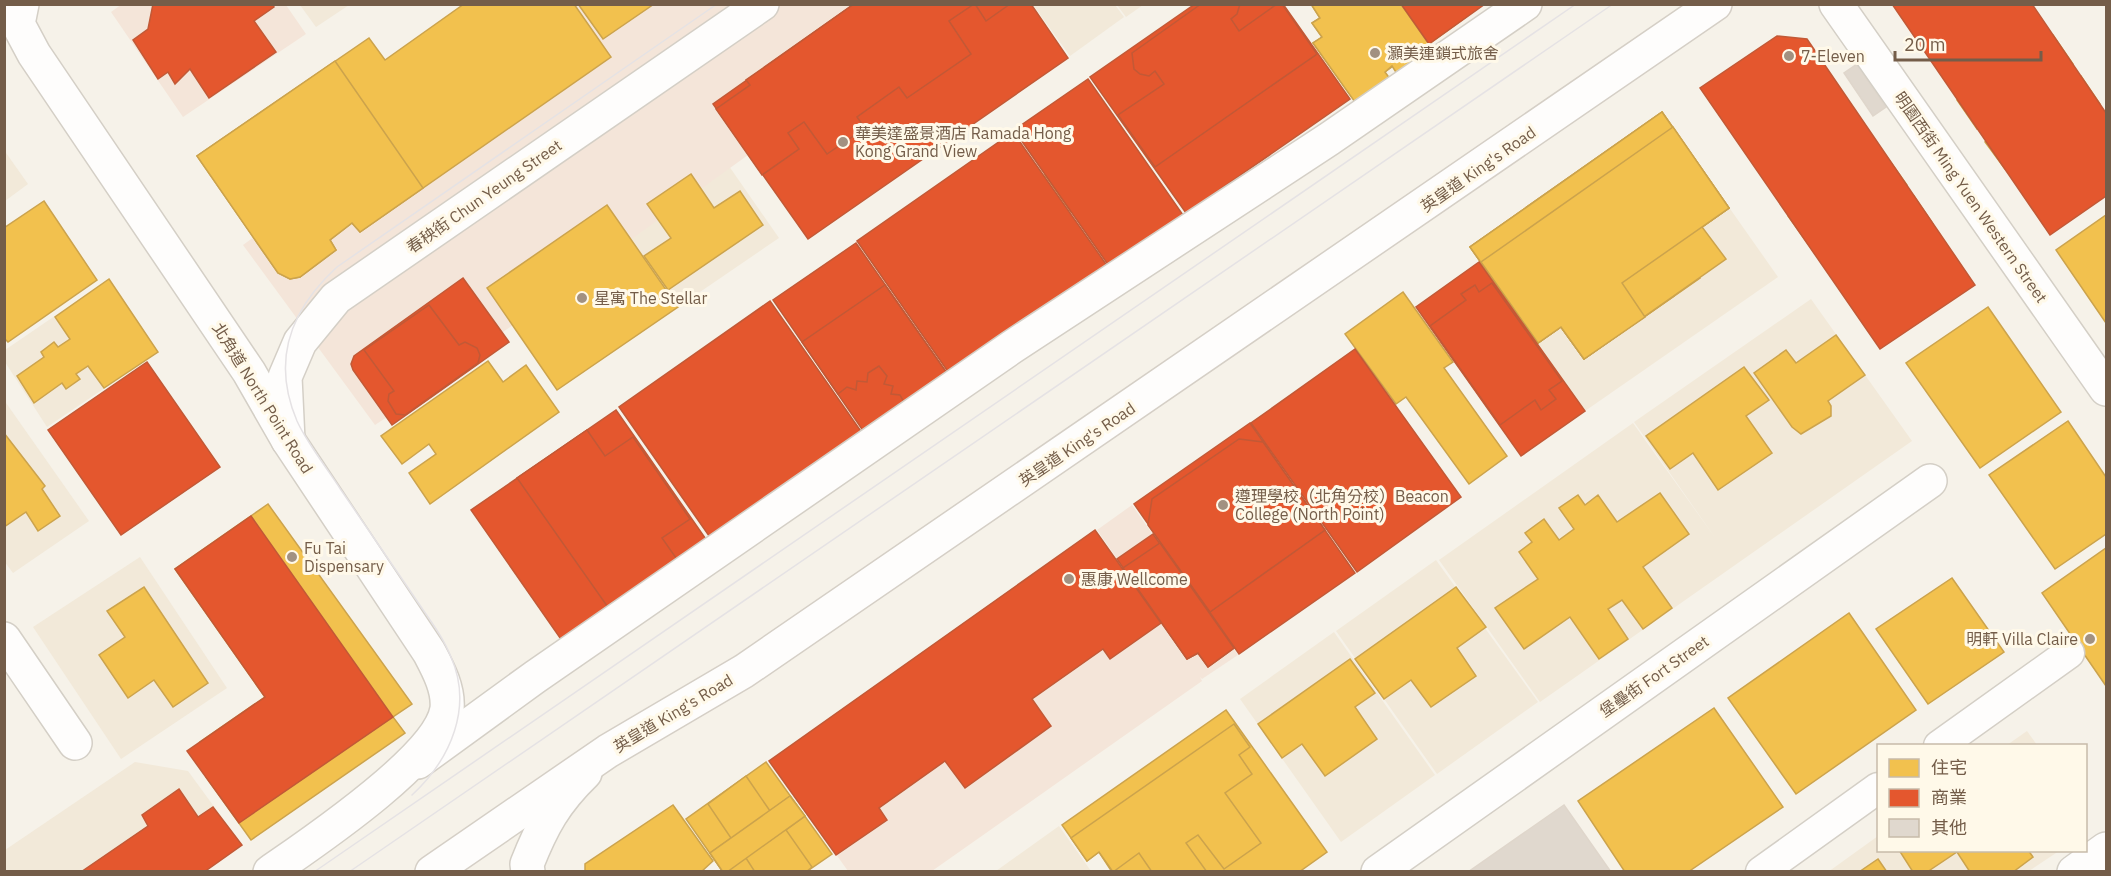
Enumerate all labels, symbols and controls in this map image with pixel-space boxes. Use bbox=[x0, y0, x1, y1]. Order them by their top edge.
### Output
scale bar bbox=[1895, 24, 2040, 62]
text: 20 m bbox=[1904, 33, 1946, 56]
place label: 灝美連鎖式旅舍 bbox=[1387, 43, 1499, 63]
marker: 灝美連鎖式旅舍 bbox=[1368, 46, 1382, 60]
place label: 7-Eleven bbox=[1801, 46, 1865, 66]
marker: 7-Eleven bbox=[1782, 49, 1796, 63]
street label: 明園西街 Ming Yuen Western Street bbox=[1890, 88, 2052, 306]
street label: 英皇道 King's Road bbox=[1417, 122, 1539, 216]
place label: 華美達盛景酒店 Ramada Hong Kong Grand View bbox=[855, 123, 1072, 161]
street label: 春秧街 Chun Yeung Street bbox=[403, 135, 565, 257]
marker: 華美達盛景酒店 Ramada Hong Kong Grand View bbox=[836, 135, 850, 149]
place label: 星寓 The Stellar bbox=[594, 288, 707, 308]
marker: 星寓 The Stellar bbox=[575, 291, 589, 305]
street label: 北角道 North Point Road bbox=[208, 319, 318, 477]
street label: 英皇道 King's Road bbox=[1015, 398, 1139, 490]
place label: 遵理學校（北角分校）Beacon College (North Point) bbox=[1235, 486, 1449, 524]
marker: 遵理學校（北角分校）Beacon College (North Point) bbox=[1216, 498, 1230, 512]
place label: Fu Tai Dispensary bbox=[304, 538, 384, 576]
marker: Fu Tai Dispensary bbox=[285, 550, 299, 564]
place label: 惠康 Wellcome bbox=[1081, 569, 1188, 589]
marker: 惠康 Wellcome bbox=[1062, 572, 1076, 586]
place label: 明軒 Villa Claire bbox=[1966, 629, 2078, 649]
street label: 堡壘街 Fort Street bbox=[1596, 631, 1712, 721]
marker: 明軒 Villa Claire bbox=[2083, 632, 2097, 646]
street label: 英皇道 King's Road bbox=[610, 669, 736, 757]
legend bbox=[1877, 744, 2087, 852]
text: 住宅 bbox=[1931, 756, 1967, 779]
text: 商業 bbox=[1931, 786, 1967, 809]
text: 其他 bbox=[1931, 816, 1967, 839]

